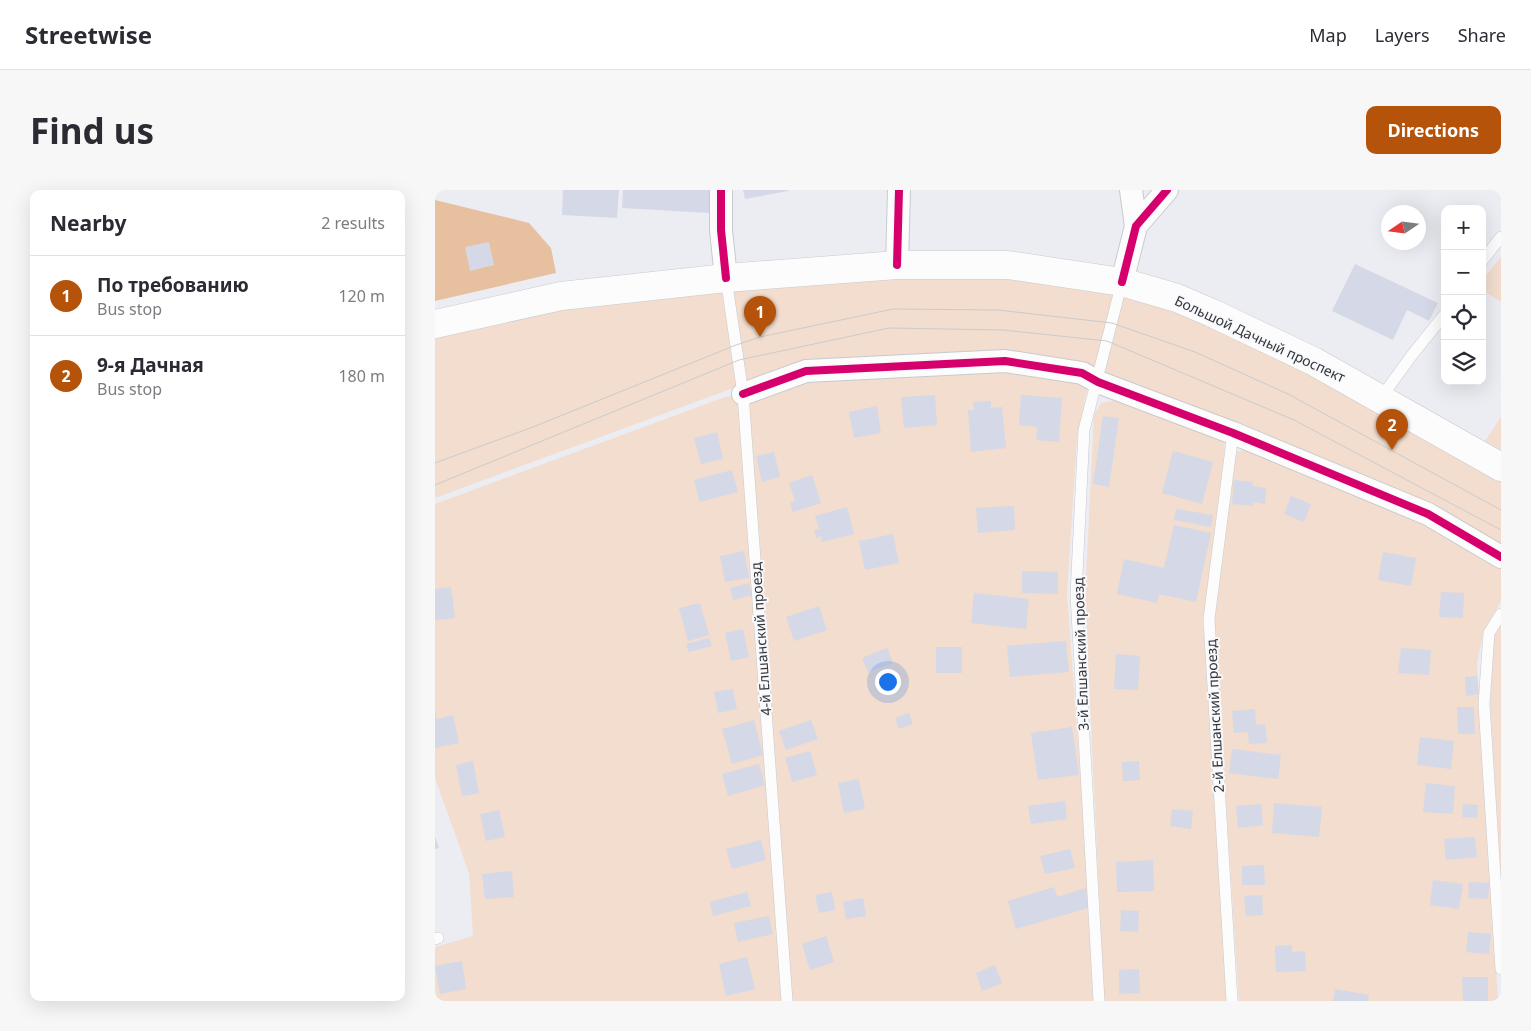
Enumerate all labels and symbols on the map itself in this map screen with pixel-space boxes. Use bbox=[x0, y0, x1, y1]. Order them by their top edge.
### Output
north arrow bbox=[1381, 205, 1426, 250]
street label: Большой Дачный проспект bbox=[1172, 291, 1349, 387]
pin: 1 bbox=[744, 296, 776, 337]
pin: 2 bbox=[1376, 409, 1408, 450]
street label: 4-й Елшанский проезд bbox=[746, 561, 775, 716]
street label: 3-й Елшанский проезд bbox=[1068, 576, 1093, 731]
street label: 2-й Елшанский проезд bbox=[1201, 638, 1228, 793]
your location bbox=[875, 669, 901, 695]

